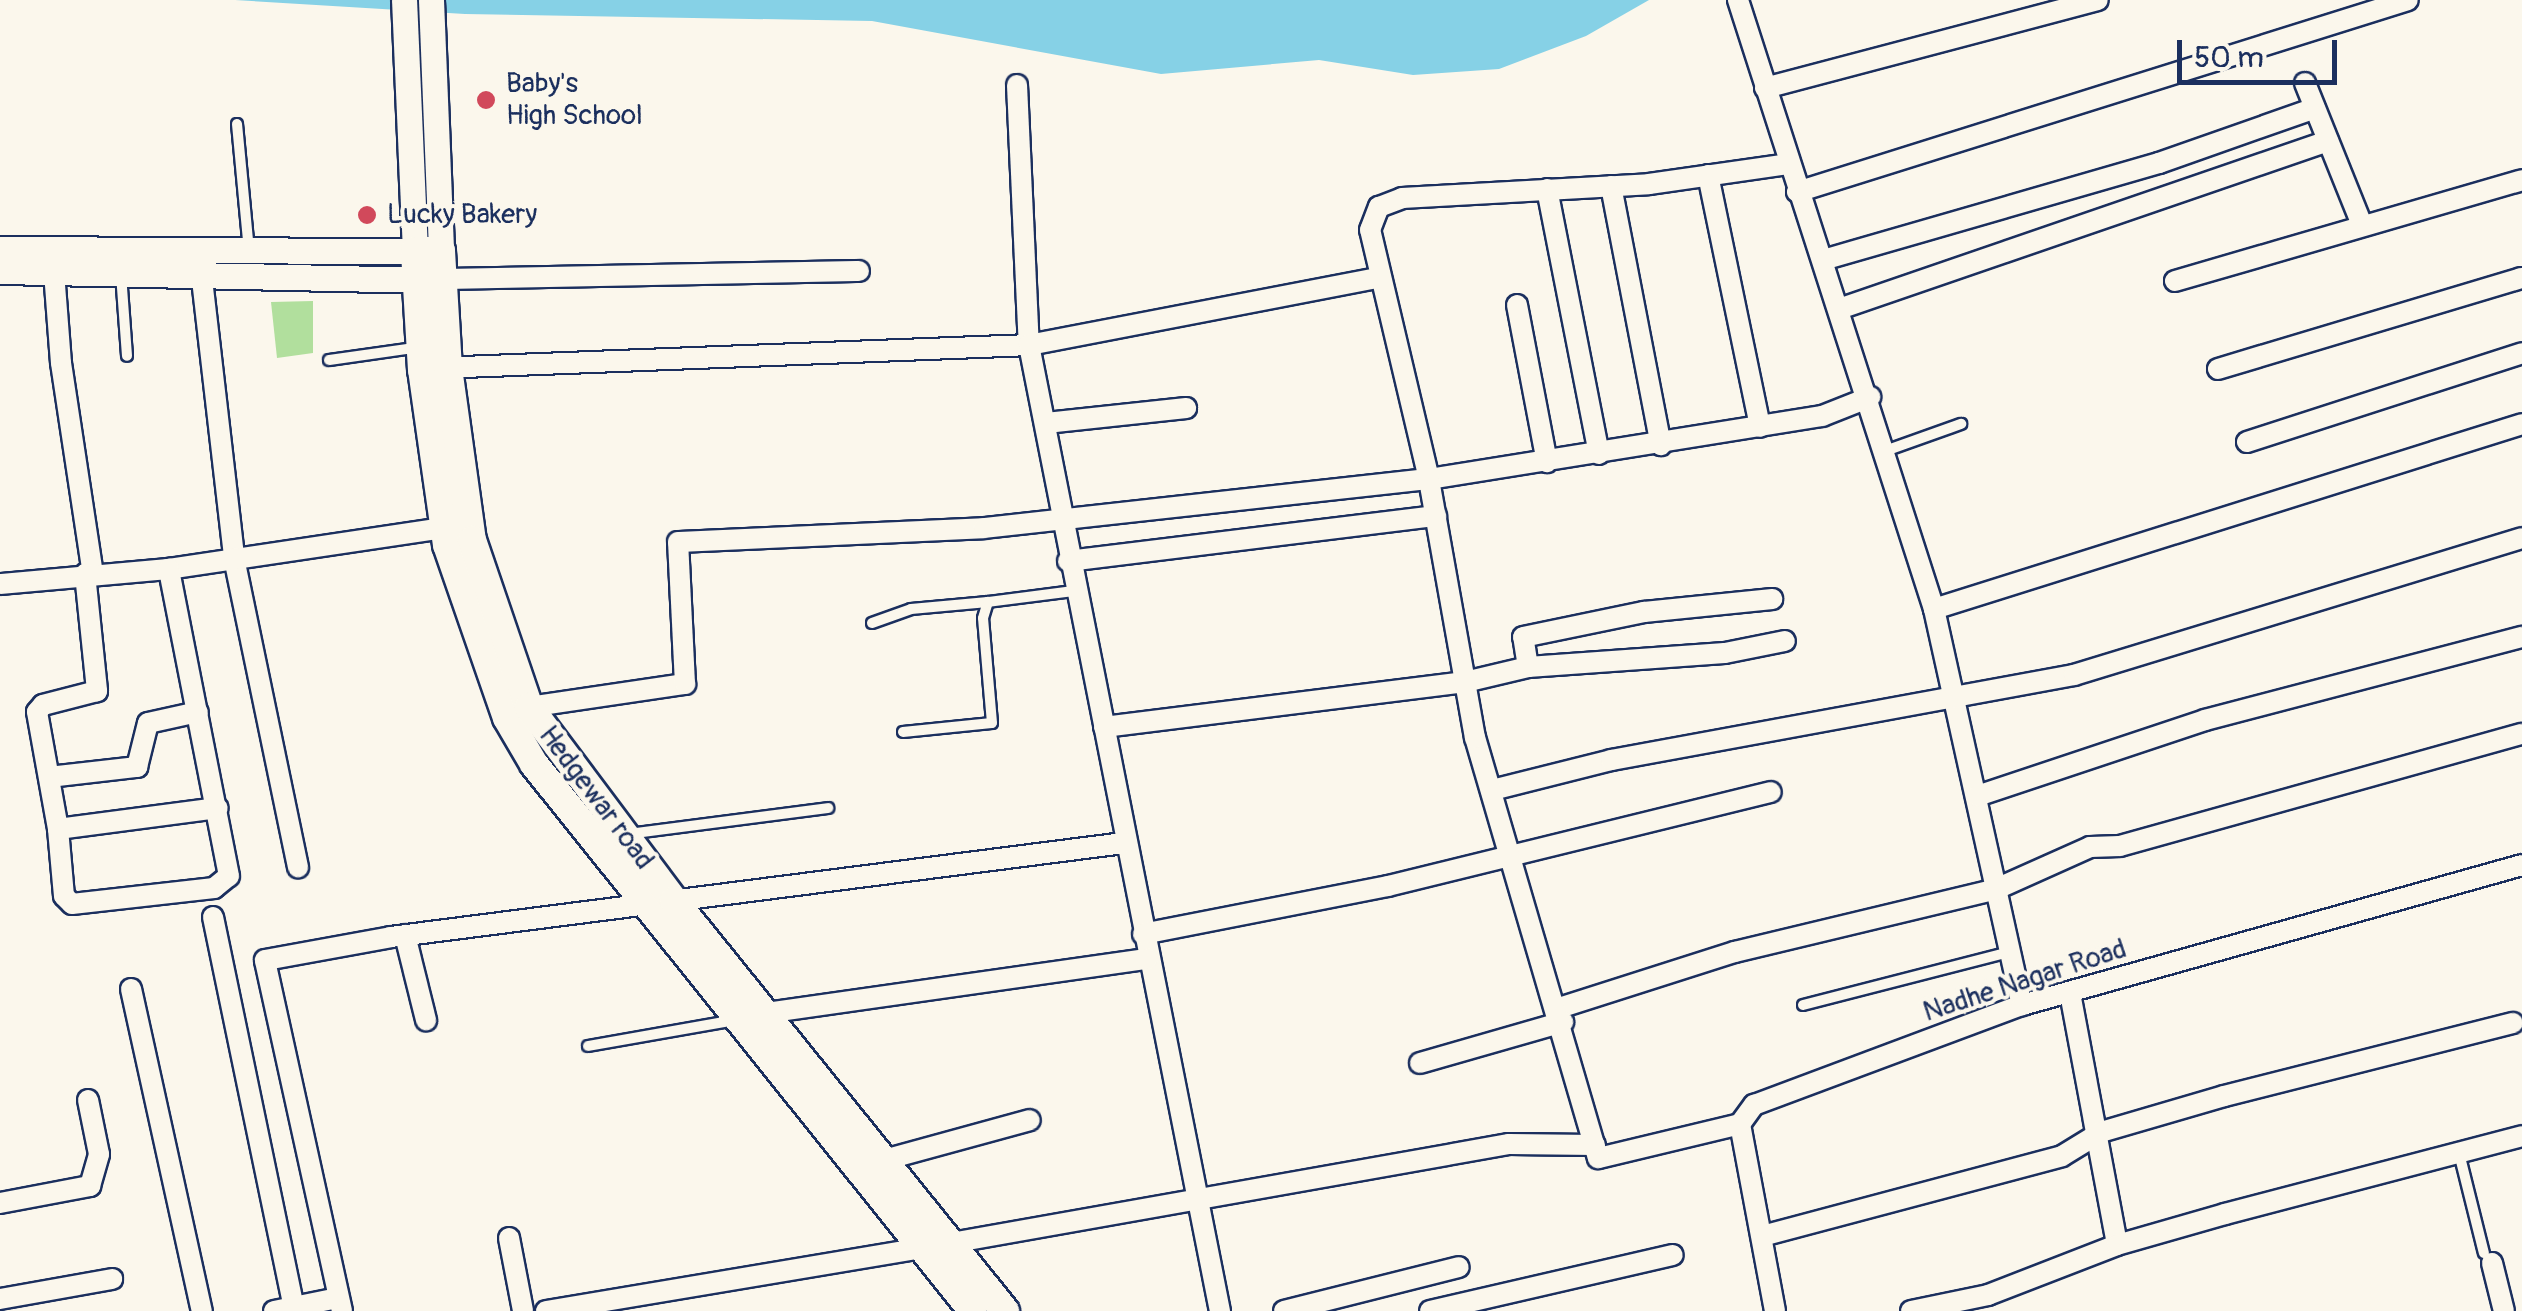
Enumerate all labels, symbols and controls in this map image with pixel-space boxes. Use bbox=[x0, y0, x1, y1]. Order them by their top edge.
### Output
scale bar bbox=[2182, 20, 2342, 82]
text: 50 m bbox=[2194, 39, 2264, 76]
place label: Baby's High School bbox=[506, 67, 643, 133]
marker: Baby's High School bbox=[475, 89, 497, 111]
place label: Lucky Bakery bbox=[387, 198, 537, 232]
marker: Lucky Bakery bbox=[356, 204, 378, 226]
street label: Hedgewar road bbox=[531, 720, 661, 876]
street label: Nadhe Nagar Road bbox=[1919, 932, 2131, 1030]

